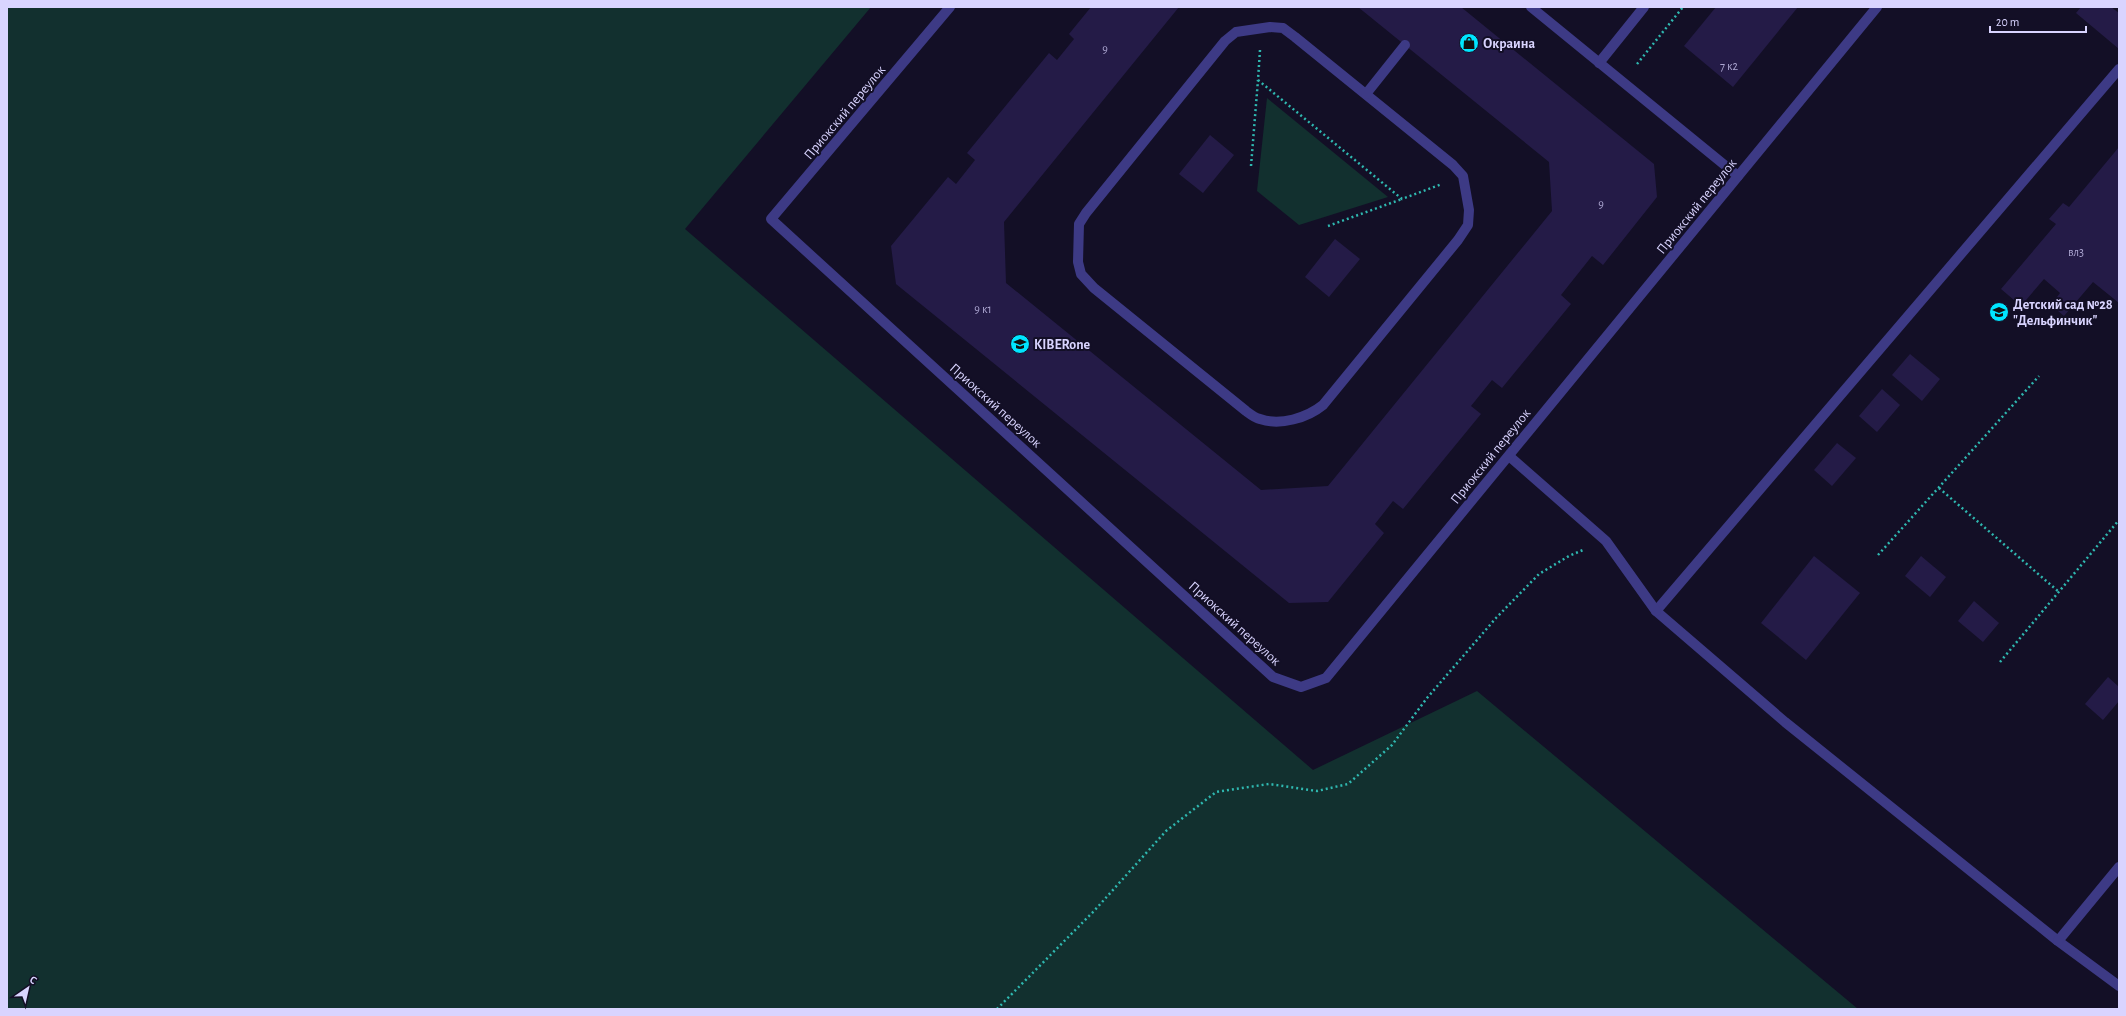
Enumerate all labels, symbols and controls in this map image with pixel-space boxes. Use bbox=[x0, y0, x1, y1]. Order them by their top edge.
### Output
scale bar bbox=[1990, 8, 2086, 34]
text: 20 m bbox=[1996, 16, 2019, 28]
shop icon: Окраина bbox=[1458, 32, 1480, 54]
place label: Окраина bbox=[1483, 37, 1535, 51]
house number: 9 bbox=[1102, 43, 1108, 55]
house number: 7 к2 bbox=[1720, 60, 1739, 72]
street label: Приокский переулок bbox=[801, 63, 888, 162]
street label: Приокский переулок bbox=[1654, 156, 1740, 257]
house number: 9 bbox=[1598, 198, 1604, 210]
house number: вл3 bbox=[2068, 246, 2084, 258]
place label: Детский сад №28 "Дельфинчик" bbox=[2013, 298, 2113, 328]
school or university icon: Детский сад №28 "Дельфинчик" bbox=[1988, 301, 2010, 323]
house number: 9 к1 bbox=[974, 303, 992, 315]
school or university icon: KIBERone bbox=[1009, 333, 1031, 355]
place label: KIBERone bbox=[1034, 338, 1091, 352]
street label: Приокский переулок bbox=[947, 361, 1044, 451]
street label: Приокский переулок bbox=[1448, 406, 1534, 507]
street label: Приокский переулок bbox=[1186, 579, 1283, 669]
north arrow bbox=[8, 968, 48, 1008]
text: С bbox=[28, 974, 39, 986]

